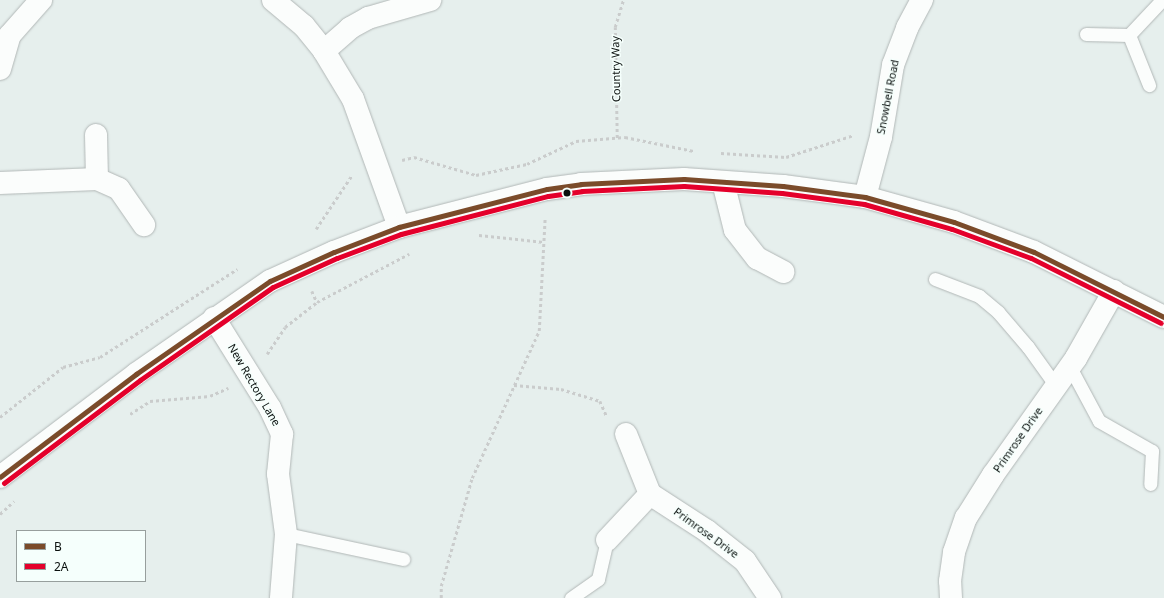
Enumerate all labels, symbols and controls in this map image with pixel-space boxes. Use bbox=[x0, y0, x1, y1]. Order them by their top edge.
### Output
street label: Country Way bbox=[609, 36, 623, 102]
street label: Snowbell Road bbox=[874, 59, 902, 135]
unlabelled marker bbox=[562, 188, 572, 198]
street label: New Rectory Lane bbox=[225, 342, 283, 428]
street label: Primrose Drive bbox=[991, 405, 1045, 475]
street label: Primrose Drive bbox=[671, 505, 741, 561]
legend bbox=[16, 530, 146, 582]
text: B bbox=[54, 538, 62, 555]
text: 2A bbox=[54, 558, 69, 575]

